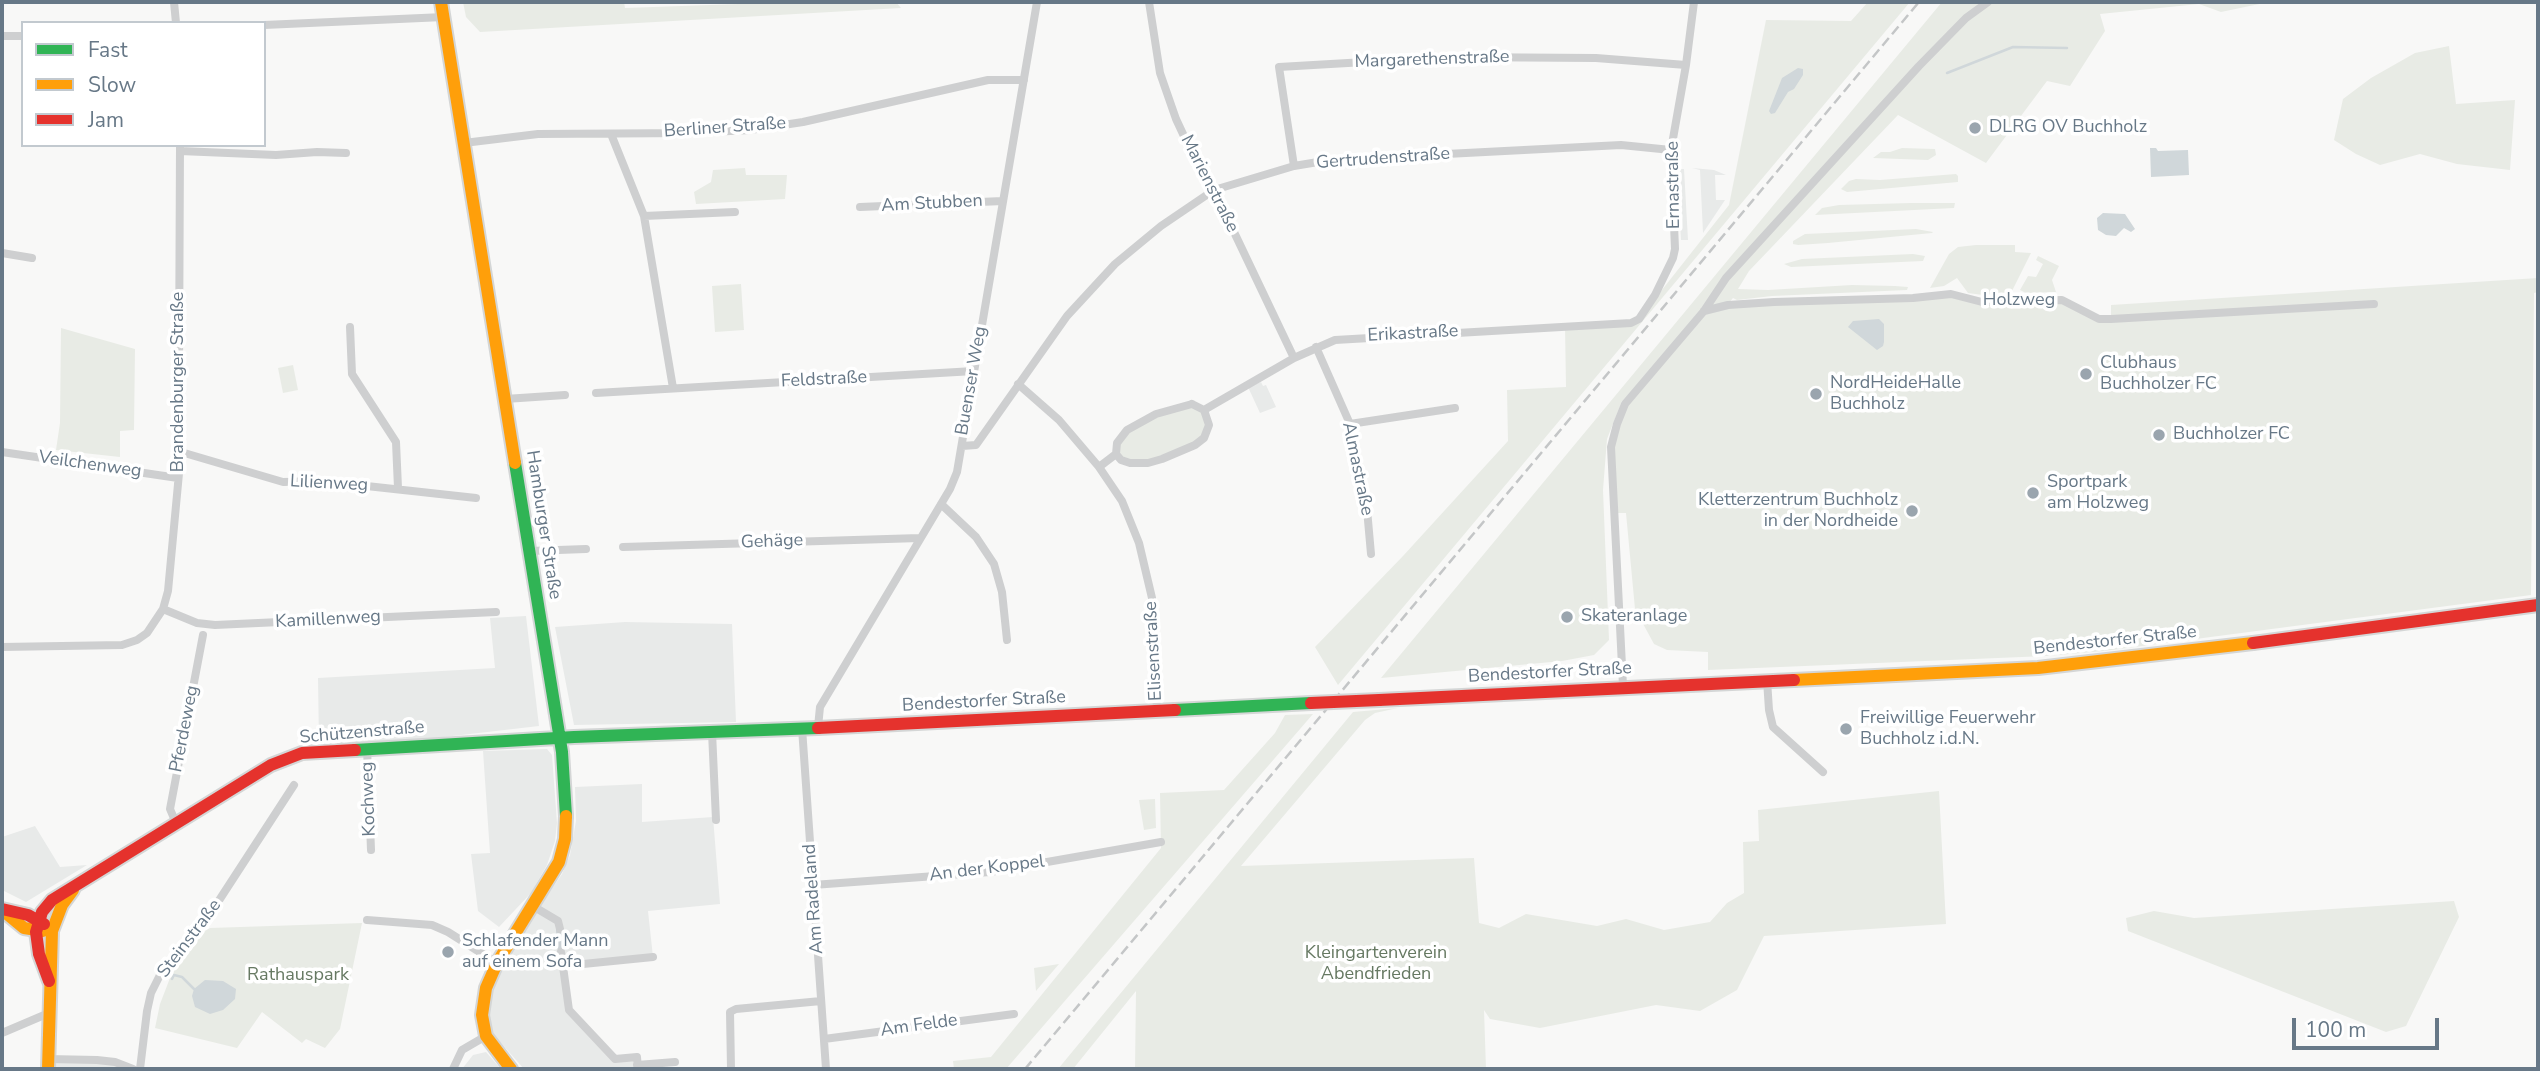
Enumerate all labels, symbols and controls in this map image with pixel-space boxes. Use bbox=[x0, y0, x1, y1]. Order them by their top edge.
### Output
legend bbox=[21, 21, 266, 147]
text: Fast bbox=[88, 36, 128, 64]
street label: Margarethenstraße bbox=[1354, 47, 1510, 73]
text: Slow bbox=[88, 71, 136, 99]
text: Jam bbox=[88, 106, 124, 134]
street label: Berliner Straße bbox=[663, 113, 787, 143]
place label: DLRG OV Buchholz bbox=[1989, 117, 2147, 139]
marker: DLRG OV Buchholz bbox=[1967, 120, 1983, 136]
street label: Marienstraße bbox=[1175, 132, 1243, 236]
street label: Ernastraße bbox=[1662, 141, 1686, 229]
street label: Gertrudenstraße bbox=[1315, 144, 1451, 174]
street label: Am Stubben bbox=[881, 191, 983, 217]
street label: Holzweg bbox=[1983, 290, 2055, 312]
street label: Brandenburger Straße bbox=[168, 292, 190, 472]
street label: Erikastraße bbox=[1367, 321, 1459, 347]
street label: Buenser Weg bbox=[952, 325, 992, 437]
place label: Clubhaus Buchholzer FC bbox=[2100, 353, 2217, 396]
marker: Clubhaus Buchholzer FC bbox=[2078, 366, 2094, 382]
street label: Feldstraße bbox=[780, 367, 868, 393]
place label: NordHeideHalle Buchholz bbox=[1830, 373, 1961, 416]
marker: NordHeideHalle Buchholz bbox=[1808, 386, 1824, 402]
street label: Almastraße bbox=[1337, 420, 1377, 518]
place label: Buchholzer FC bbox=[2173, 424, 2290, 446]
marker: Buchholzer FC bbox=[2151, 427, 2167, 443]
street label: Veilchenweg bbox=[37, 447, 143, 483]
street label: Hamburger Straße bbox=[521, 449, 565, 601]
street label: Lilienweg bbox=[289, 471, 369, 497]
place label: Sportpark am Holzweg bbox=[2047, 472, 2149, 514]
marker: Sportpark am Holzweg bbox=[2025, 485, 2041, 501]
place label: Kletterzentrum Buchholz in der Nordheide bbox=[1698, 490, 1898, 532]
marker: Kletterzentrum Buchholz in der Nordheide bbox=[1904, 503, 1920, 519]
street label: Gehäge bbox=[740, 530, 804, 554]
street label: Elisenstraße bbox=[1141, 601, 1167, 701]
street label: Kamillenweg bbox=[275, 606, 381, 634]
place label: Skateranlage bbox=[1581, 606, 1687, 628]
marker: Skateranlage bbox=[1559, 609, 1575, 625]
street label: Bendestorfer Straße bbox=[2032, 622, 2198, 660]
street label: Bendestorfer Straße bbox=[1468, 658, 1632, 688]
street label: Pferdeweg bbox=[166, 684, 204, 774]
street label: Bendestorfer Straße bbox=[902, 687, 1066, 717]
place label: Freiwillige Feuerwehr Buchholz i.d.N. bbox=[1860, 708, 2036, 750]
street label: Schützenstraße bbox=[299, 717, 425, 749]
marker: Freiwillige Feuerwehr Buchholz i.d.N. bbox=[1838, 721, 1854, 737]
street label: Kochweg bbox=[357, 761, 381, 837]
street label: Am Radeland bbox=[799, 843, 829, 955]
street label: An der Koppel bbox=[928, 851, 1046, 887]
street label: Steinstraße bbox=[154, 896, 226, 982]
place label: Schlafender Mann auf einem Sofa bbox=[462, 931, 609, 974]
park label: Kleingartenverein Abendfrieden bbox=[1305, 943, 1447, 986]
marker: Schlafender Mann auf einem Sofa bbox=[440, 944, 456, 960]
park label: Rathauspark bbox=[247, 965, 349, 987]
scale bar bbox=[2295, 1004, 2442, 1048]
street label: Am Felde bbox=[879, 1010, 959, 1042]
text: 100 m bbox=[2305, 1016, 2366, 1044]

